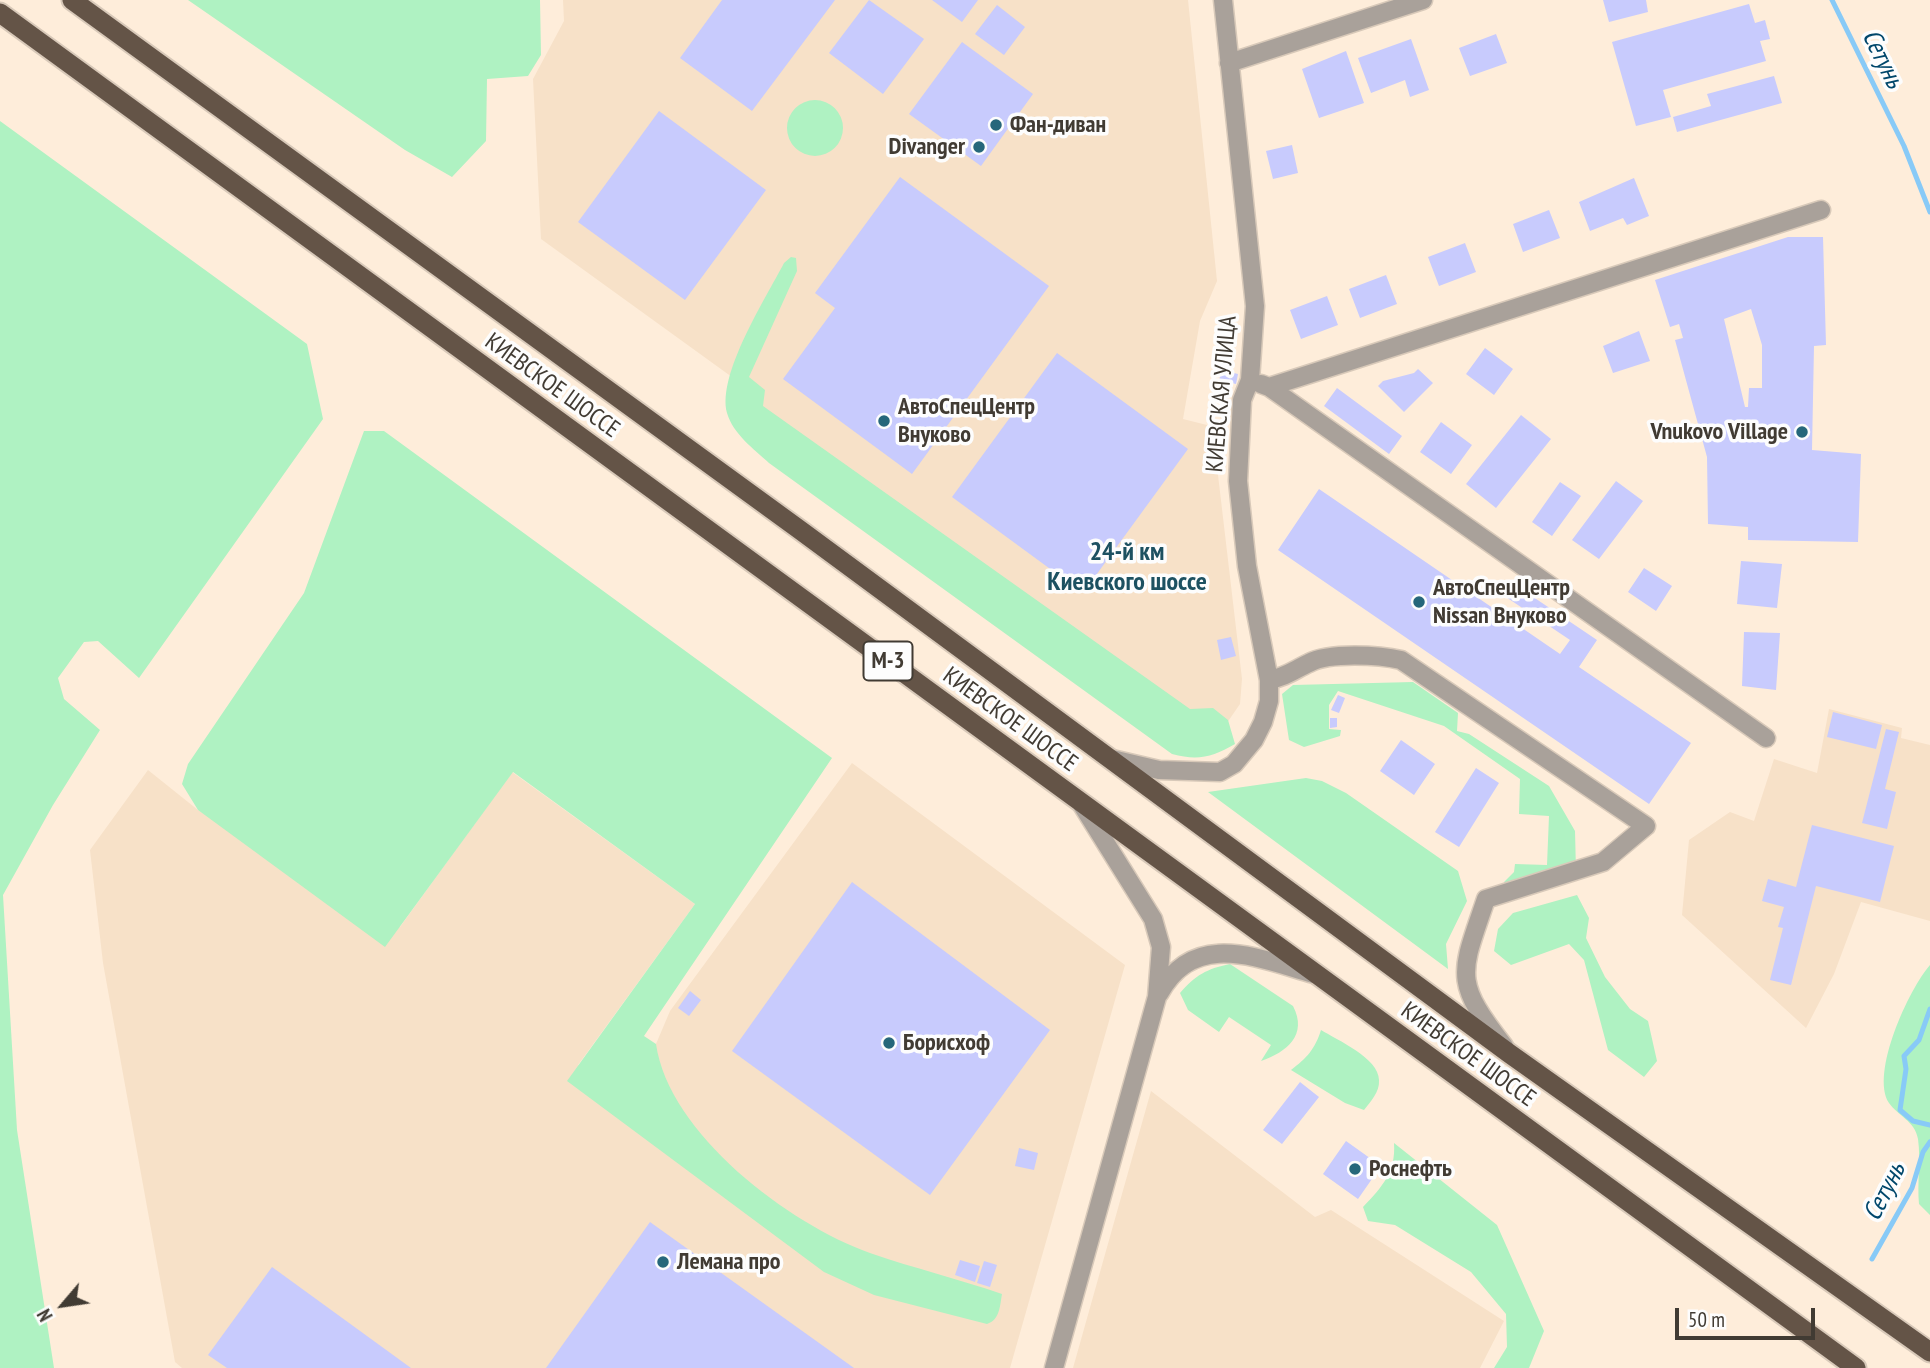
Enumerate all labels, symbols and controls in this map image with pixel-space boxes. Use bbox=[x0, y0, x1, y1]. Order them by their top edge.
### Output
water label: Сетунь bbox=[1855, 25, 1909, 93]
place label: Фан-диван bbox=[1010, 111, 1106, 139]
marker: Фан-диван bbox=[988, 117, 1004, 133]
place label: Divanger bbox=[889, 133, 965, 161]
marker: Divanger bbox=[971, 139, 987, 155]
street label: КИЕВСКАЯ УЛИЦА bbox=[1201, 315, 1243, 473]
street label: КИЕВСКОЕ ШОССЕ bbox=[479, 328, 625, 444]
place label: АвтоСпецЦентр Внуково bbox=[898, 393, 1035, 449]
marker: АвтоСпецЦентр Внуково bbox=[876, 413, 892, 429]
place label: Vnukovo Village bbox=[1651, 418, 1788, 446]
marker: Vnukovo Village bbox=[1794, 424, 1810, 440]
district label: 24-й км Киевского шоссе bbox=[1047, 537, 1207, 598]
place label: АвтоСпецЦентр Nissan Внуково bbox=[1433, 574, 1570, 630]
marker: АвтоСпецЦентр Nissan Внуково bbox=[1411, 594, 1427, 610]
road number: М-3 bbox=[864, 642, 912, 680]
street label: КИЕВСКОЕ ШОССЕ bbox=[937, 662, 1083, 778]
street label: КИЕВСКОЕ ШОССЕ bbox=[1395, 997, 1541, 1113]
place label: Борисхоф bbox=[903, 1029, 990, 1057]
marker: Борисхоф bbox=[881, 1035, 897, 1051]
place label: Роснефть bbox=[1369, 1155, 1452, 1183]
water label: Сетунь bbox=[1857, 1158, 1913, 1226]
marker: Роснефть bbox=[1347, 1161, 1363, 1177]
place label: Лемана про bbox=[677, 1248, 780, 1276]
marker: Лемана про bbox=[655, 1254, 671, 1270]
north arrow bbox=[28, 1270, 98, 1340]
scale bar bbox=[1678, 1294, 1818, 1338]
text: N bbox=[32, 1305, 58, 1325]
text: 50 m bbox=[1688, 1306, 1725, 1333]

